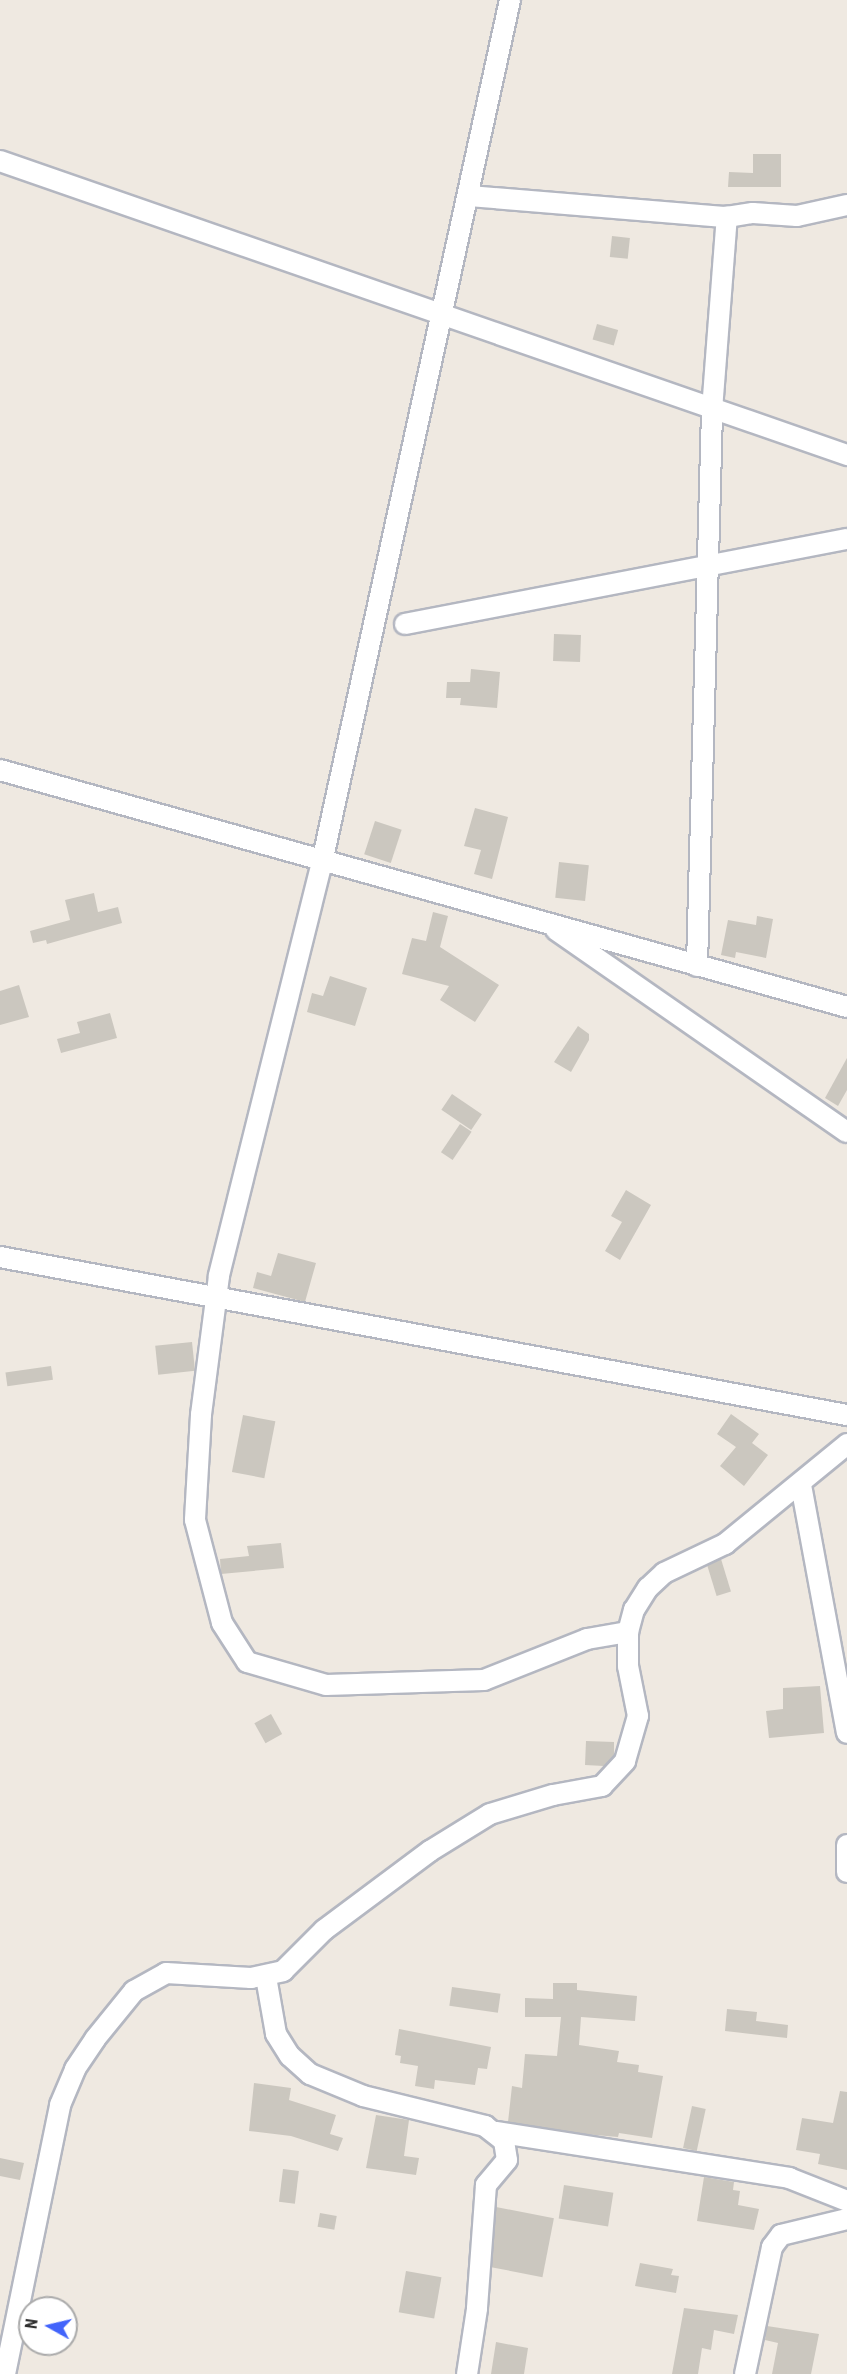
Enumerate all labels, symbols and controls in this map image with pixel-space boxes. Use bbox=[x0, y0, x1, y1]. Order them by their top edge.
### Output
north arrow bbox=[18, 2296, 78, 2356]
text: N bbox=[22, 2318, 42, 2330]

